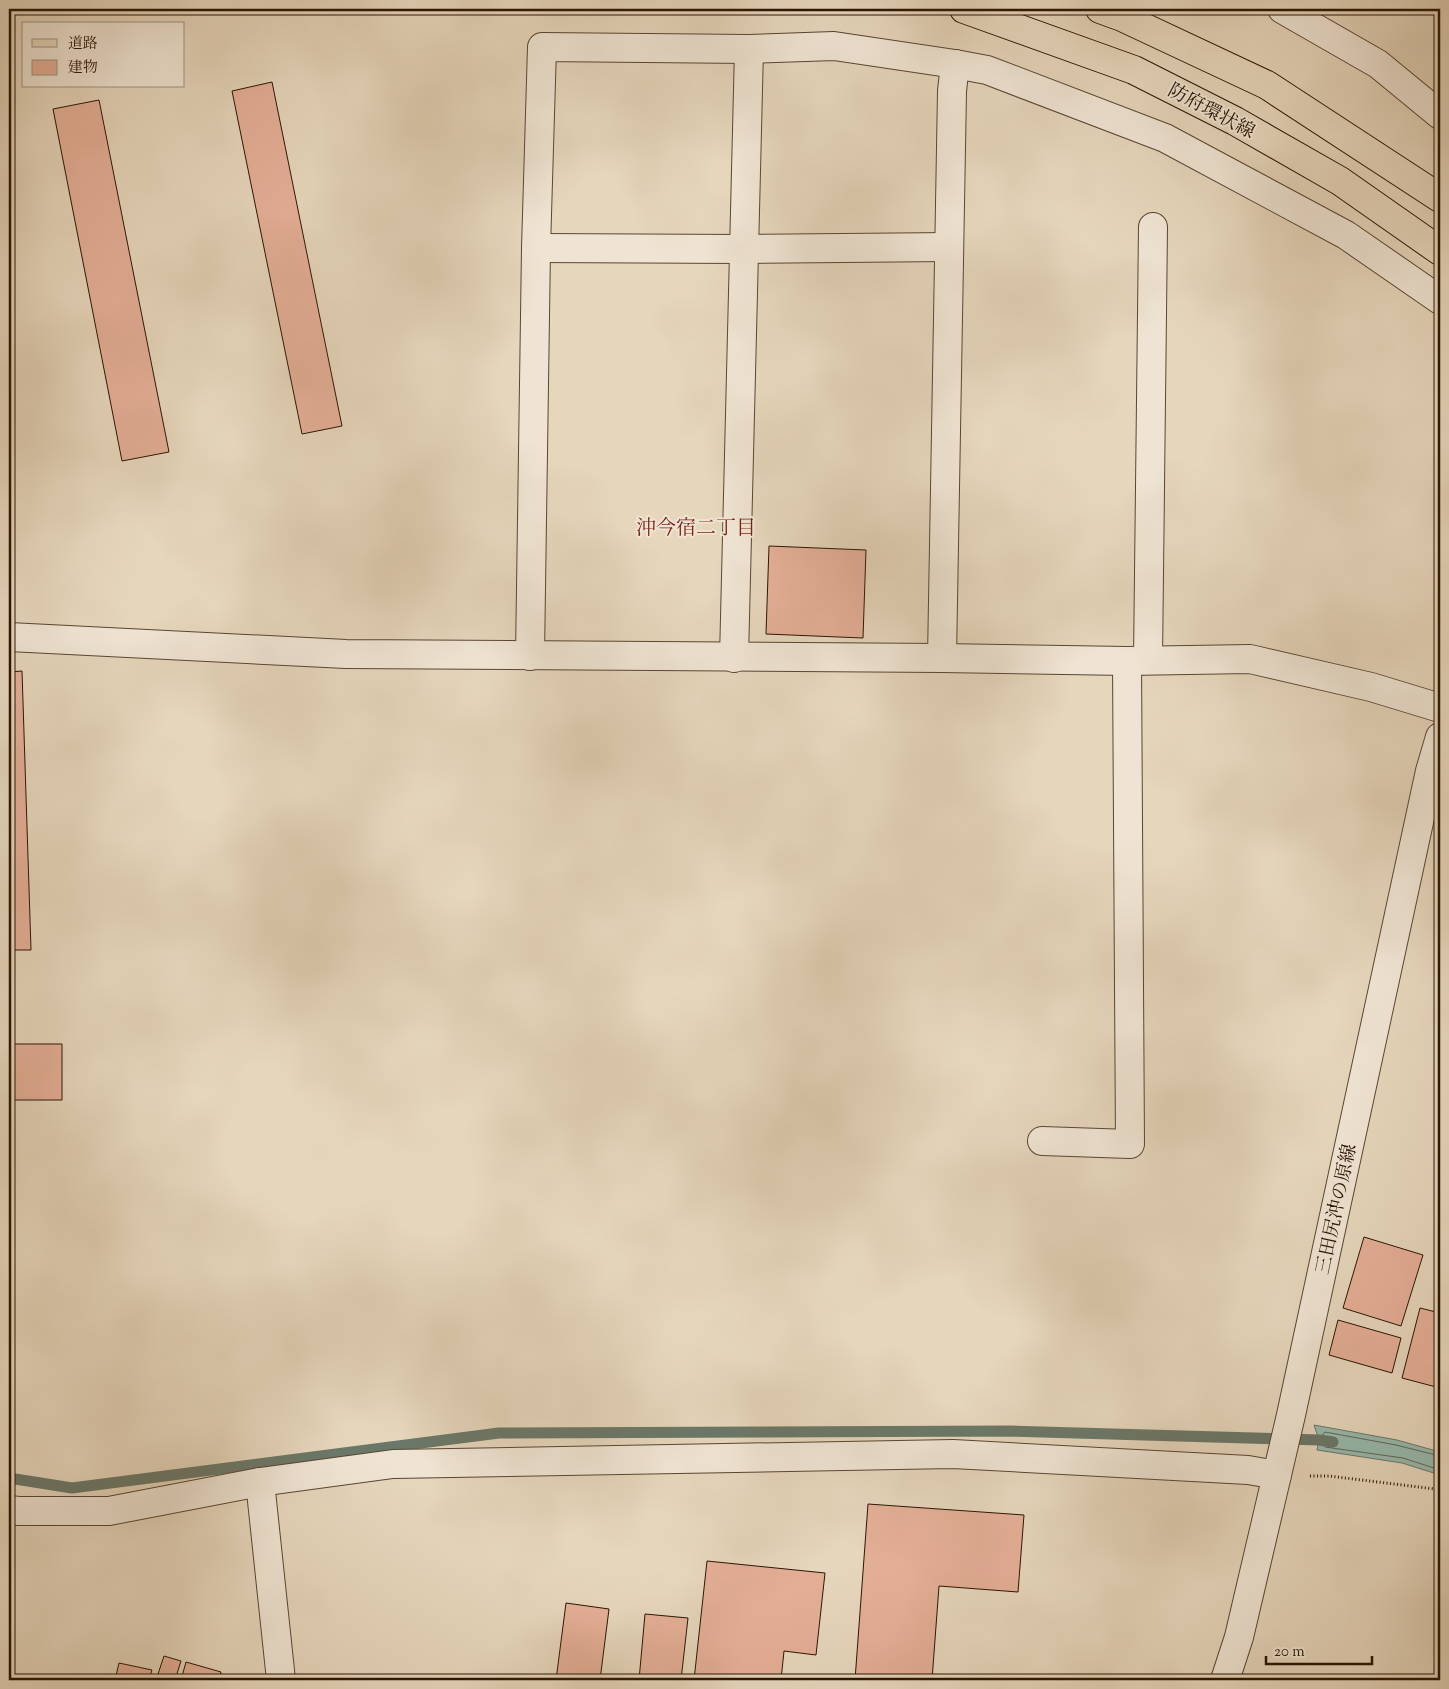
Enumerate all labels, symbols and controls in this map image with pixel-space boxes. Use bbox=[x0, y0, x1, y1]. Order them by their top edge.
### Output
legend bbox=[22, 22, 185, 88]
text: 道路 bbox=[68, 34, 98, 55]
text: 建物 bbox=[68, 58, 98, 79]
street label: 防府環状線 bbox=[1163, 78, 1259, 146]
district label: 沖今宿二丁目 bbox=[636, 515, 756, 544]
street label: 三田尻沖の原線 bbox=[1310, 1142, 1364, 1277]
scale bar bbox=[1266, 1634, 1373, 1666]
text: 20 m bbox=[1274, 1642, 1305, 1663]

